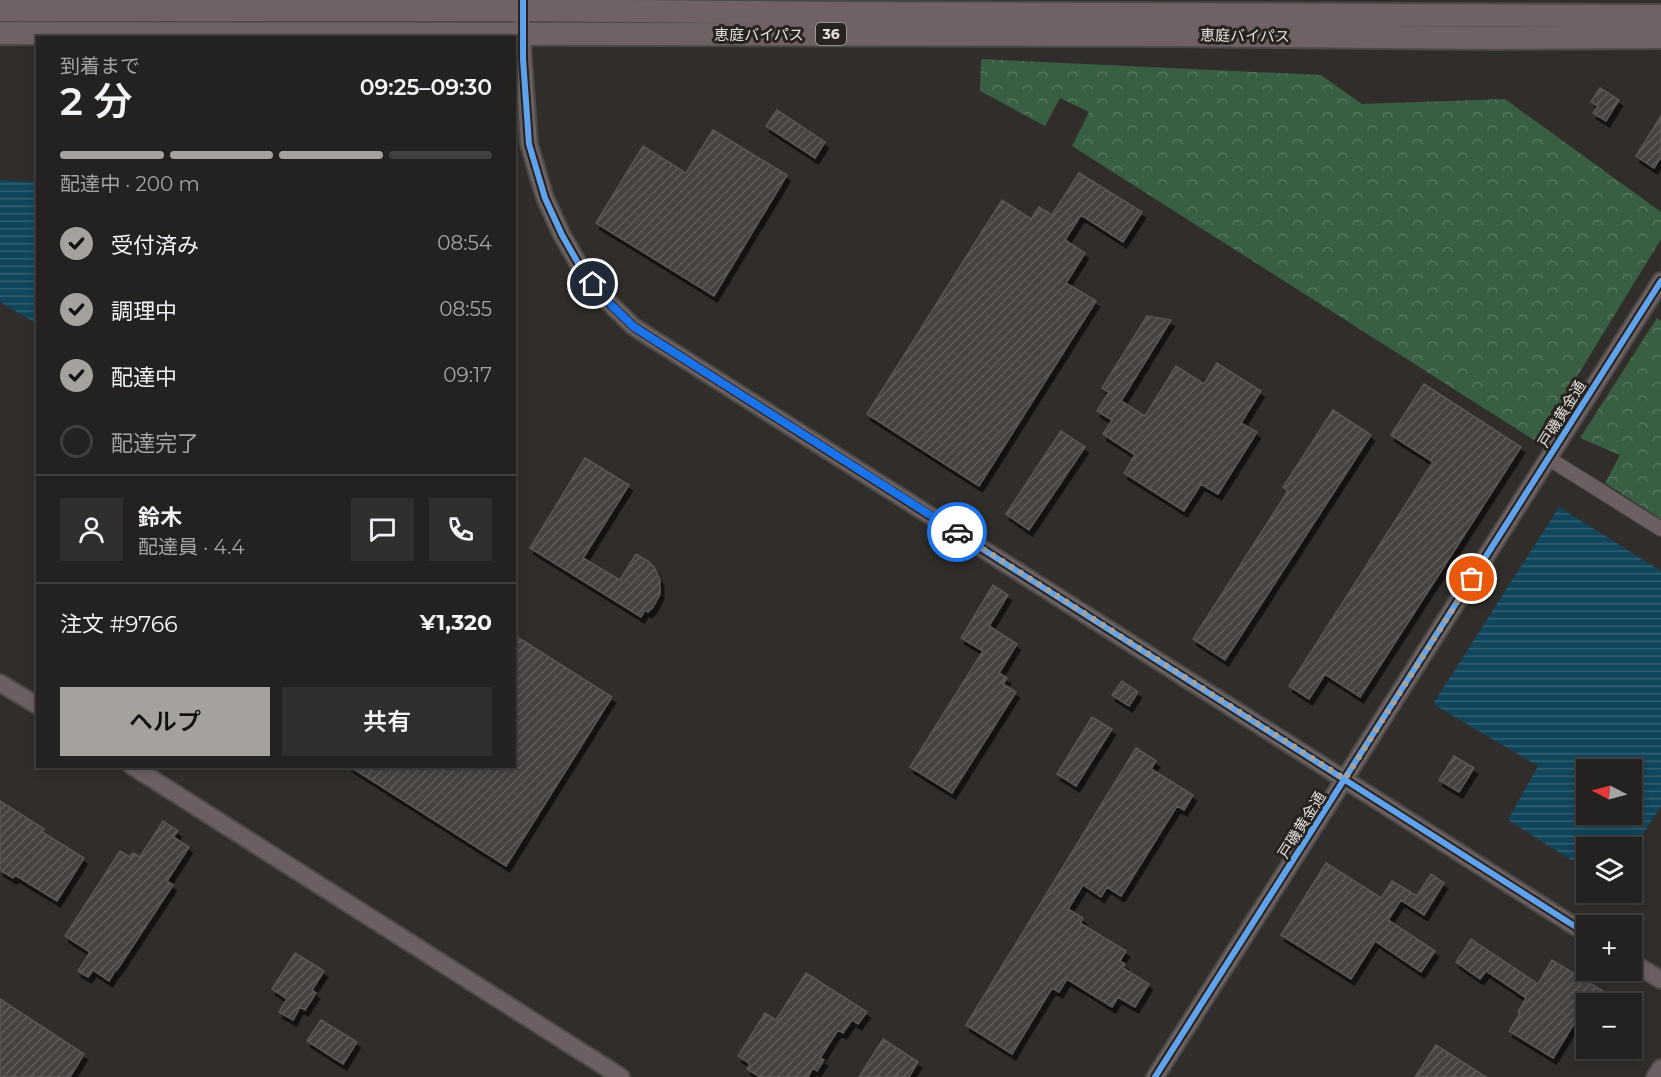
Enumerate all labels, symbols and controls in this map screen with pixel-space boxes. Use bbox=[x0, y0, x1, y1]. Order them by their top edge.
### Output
road number: 36 bbox=[816, 23, 846, 45]
street label: 恵庭バイパス bbox=[714, 25, 804, 44]
street label: 恵庭バイパス bbox=[1200, 25, 1290, 46]
text: 到着まで bbox=[60, 54, 140, 78]
text: 09:25–09:30 bbox=[360, 74, 492, 101]
text: 2 分 bbox=[60, 77, 132, 125]
text: 配達中 · 200 m bbox=[60, 172, 200, 196]
icon: check bbox=[60, 227, 93, 260]
text: 08:54 bbox=[437, 231, 492, 255]
text: 受付済み bbox=[111, 232, 199, 259]
pin bbox=[567, 258, 618, 309]
icon: home bbox=[576, 267, 609, 300]
icon: check bbox=[60, 293, 93, 326]
text: 08:55 bbox=[439, 297, 492, 321]
text: 調理中 bbox=[111, 298, 177, 325]
icon: check bbox=[60, 359, 93, 392]
text: 09:17 bbox=[443, 363, 492, 387]
text: 配達中 bbox=[111, 364, 177, 391]
street label: 戸磯黄金通 bbox=[1534, 377, 1590, 451]
text: 配達完了 bbox=[111, 430, 199, 457]
button: person bbox=[60, 498, 123, 561]
button: chat bbox=[351, 498, 414, 561]
button: phone bbox=[429, 498, 492, 561]
courier bbox=[927, 502, 987, 562]
text: 鈴木 bbox=[138, 504, 182, 531]
icon: car bbox=[941, 516, 974, 549]
text: 配達員 · 4.4 bbox=[138, 535, 244, 559]
pin bbox=[1446, 553, 1497, 604]
icon: bag bbox=[1455, 562, 1488, 595]
text: ¥1,320 bbox=[420, 609, 492, 636]
text: 注文 #9766 bbox=[60, 611, 178, 638]
button: ヘルプ bbox=[60, 687, 270, 756]
button: 共有 bbox=[282, 687, 492, 756]
north arrow bbox=[1576, 759, 1642, 825]
map controls bbox=[1576, 759, 1642, 1059]
street label: 戸磯黄金通 bbox=[1274, 788, 1330, 862]
button: layers bbox=[1576, 837, 1642, 903]
button: + bbox=[1576, 915, 1642, 981]
button: − bbox=[1576, 993, 1642, 1059]

